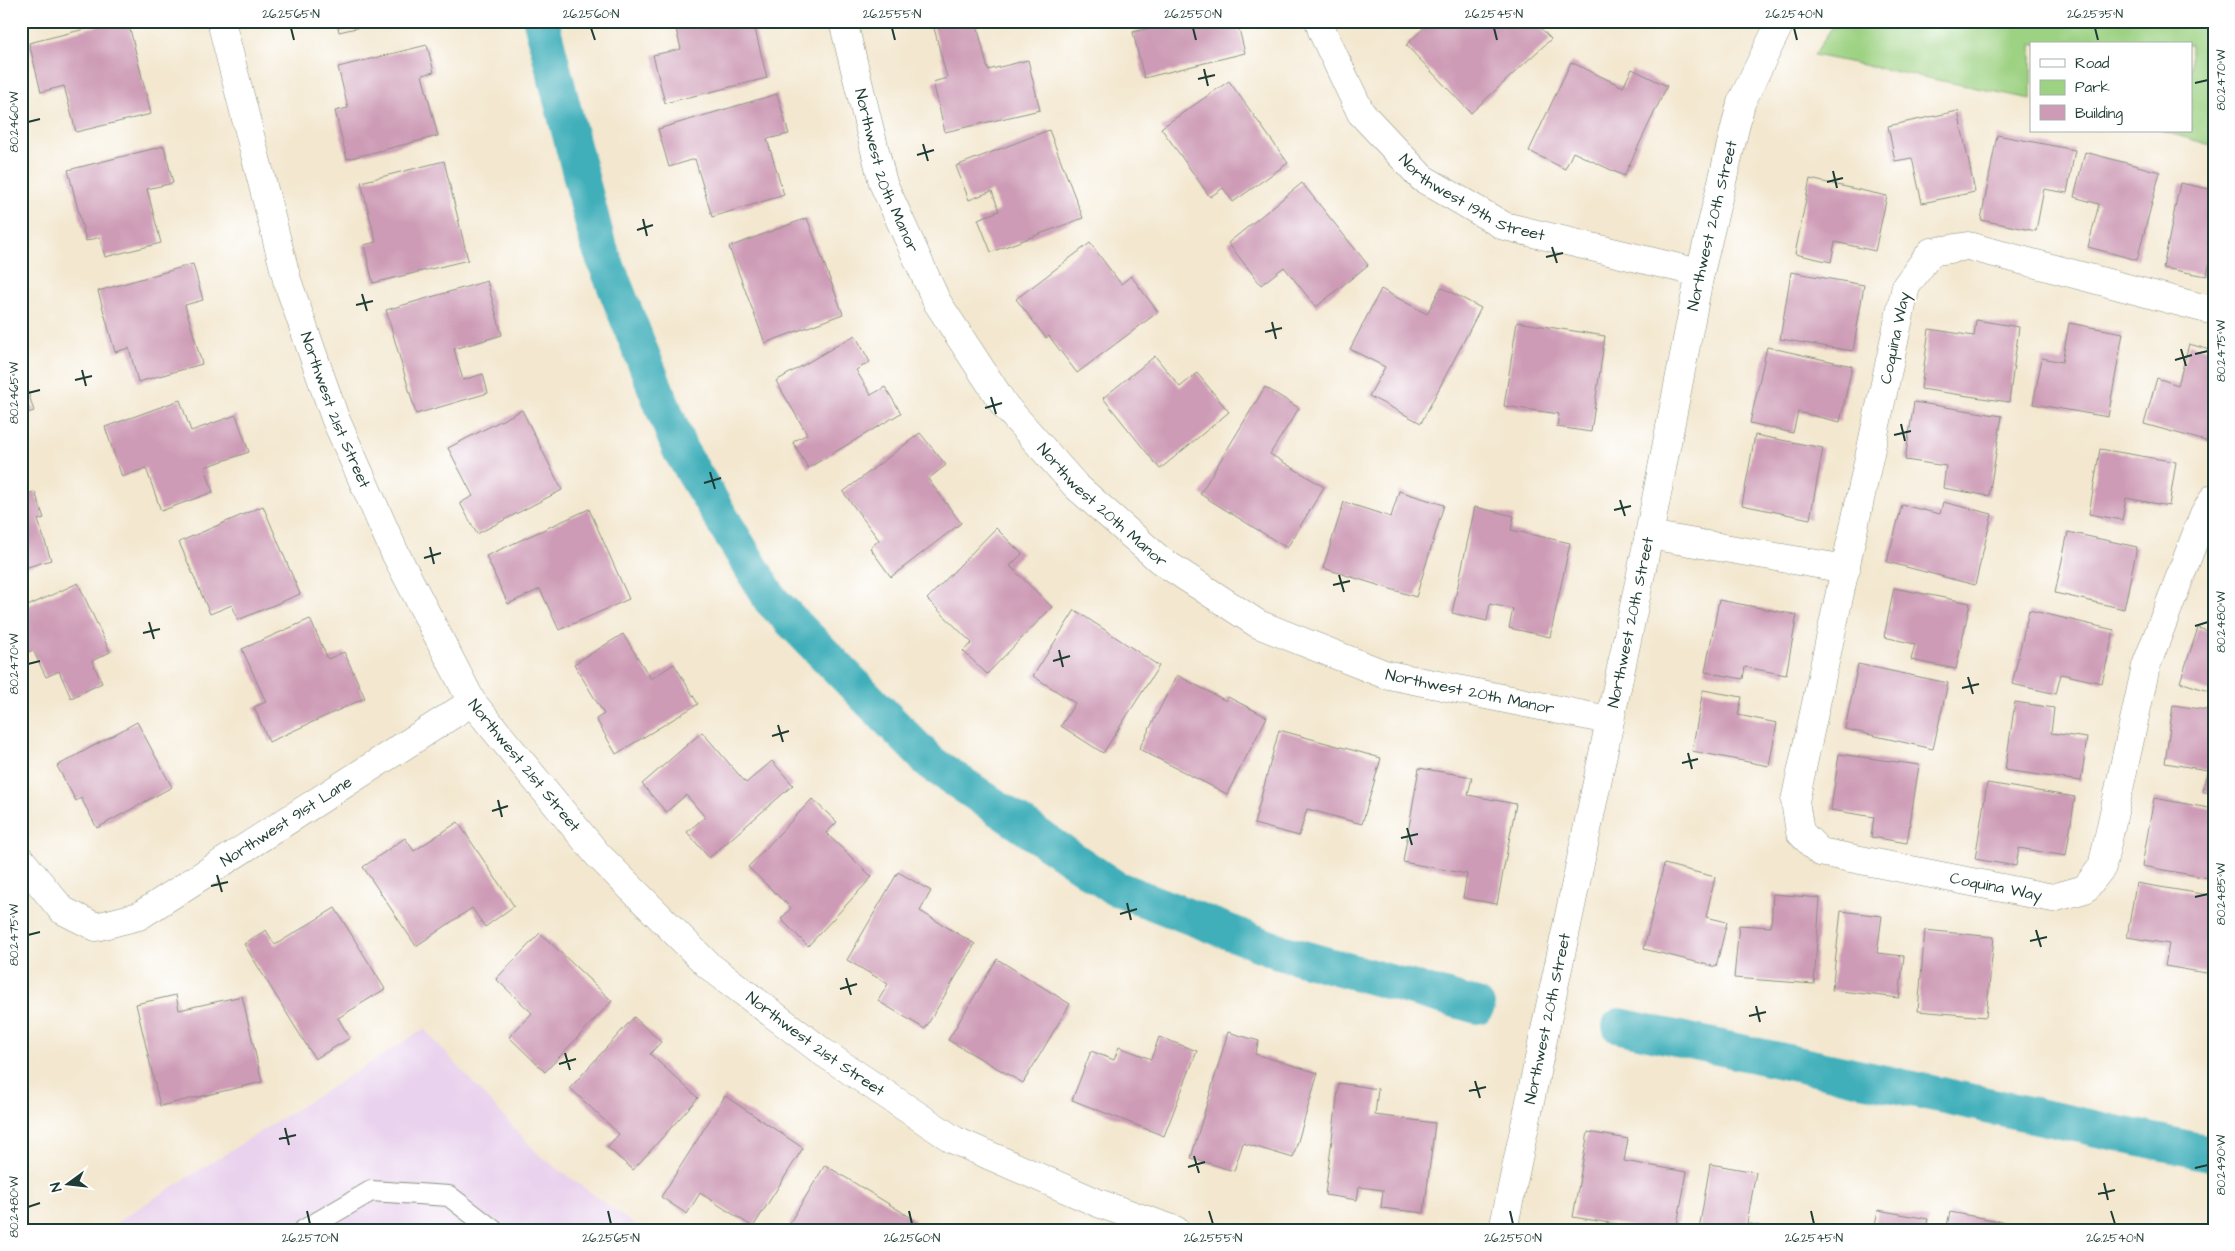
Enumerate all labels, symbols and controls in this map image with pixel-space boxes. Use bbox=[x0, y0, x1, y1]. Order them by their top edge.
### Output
text: 26.2565°N bbox=[262, 6, 320, 23]
text: 26.2560°N bbox=[563, 6, 620, 23]
text: 26.2555°N bbox=[863, 6, 922, 23]
text: 26.2550°N bbox=[1164, 6, 1222, 23]
text: 26.2545°N bbox=[1465, 6, 1524, 23]
text: 26.2540°N bbox=[1765, 6, 1823, 23]
text: 26.2535°N bbox=[2067, 6, 2124, 23]
legend bbox=[2030, 42, 2192, 132]
text: 80.2470°W bbox=[2213, 49, 2230, 110]
text: Road bbox=[2075, 53, 2110, 74]
text: Park bbox=[2075, 77, 2110, 98]
street label: Northwest 20th Manor bbox=[849, 86, 924, 256]
text: 80.2460°W bbox=[6, 91, 23, 153]
text: Building bbox=[2075, 103, 2123, 125]
street label: Northwest 20th Street bbox=[1682, 138, 1743, 313]
street label: Northwest 19th Street bbox=[1394, 149, 1548, 247]
street label: Coquina Way bbox=[1875, 290, 1917, 386]
text: 80.2475°W bbox=[2213, 319, 2230, 382]
street label: Northwest 21st Street bbox=[295, 329, 376, 492]
text: 80.2465°W bbox=[6, 361, 23, 424]
street label: Northwest 20th Manor bbox=[1032, 438, 1171, 573]
street label: Northwest 20th Street bbox=[1602, 534, 1659, 710]
text: 80.2480°W bbox=[2213, 591, 2230, 653]
text: 80.2470°W bbox=[6, 633, 23, 694]
street label: Northwest 20th Manor bbox=[1383, 664, 1557, 720]
street label: Northwest 21st Street bbox=[463, 694, 586, 837]
street label: Northwest 91st Lane bbox=[216, 771, 357, 872]
text: 80.2485°W bbox=[2213, 862, 2230, 925]
street label: Coquina Way bbox=[1948, 867, 2044, 908]
text: 80.2475°W bbox=[6, 903, 23, 966]
street label: Northwest 20th Street bbox=[1519, 931, 1576, 1106]
street label: Northwest 21st Street bbox=[741, 987, 889, 1102]
text: 80.2490°W bbox=[2213, 1134, 2230, 1195]
north arrow bbox=[42, 1158, 92, 1208]
text: 80.2480°W bbox=[6, 1176, 23, 1238]
text: N bbox=[46, 1180, 67, 1194]
text: 26.2570°N bbox=[282, 1230, 339, 1247]
text: 26.2565°N bbox=[582, 1230, 640, 1247]
text: 26.2560°N bbox=[884, 1230, 941, 1247]
text: 26.2555°N bbox=[1184, 1230, 1243, 1247]
text: 26.2550°N bbox=[1484, 1230, 1542, 1247]
text: 26.2545°N bbox=[1785, 1230, 1844, 1247]
text: 26.2540°N bbox=[2086, 1230, 2144, 1247]

